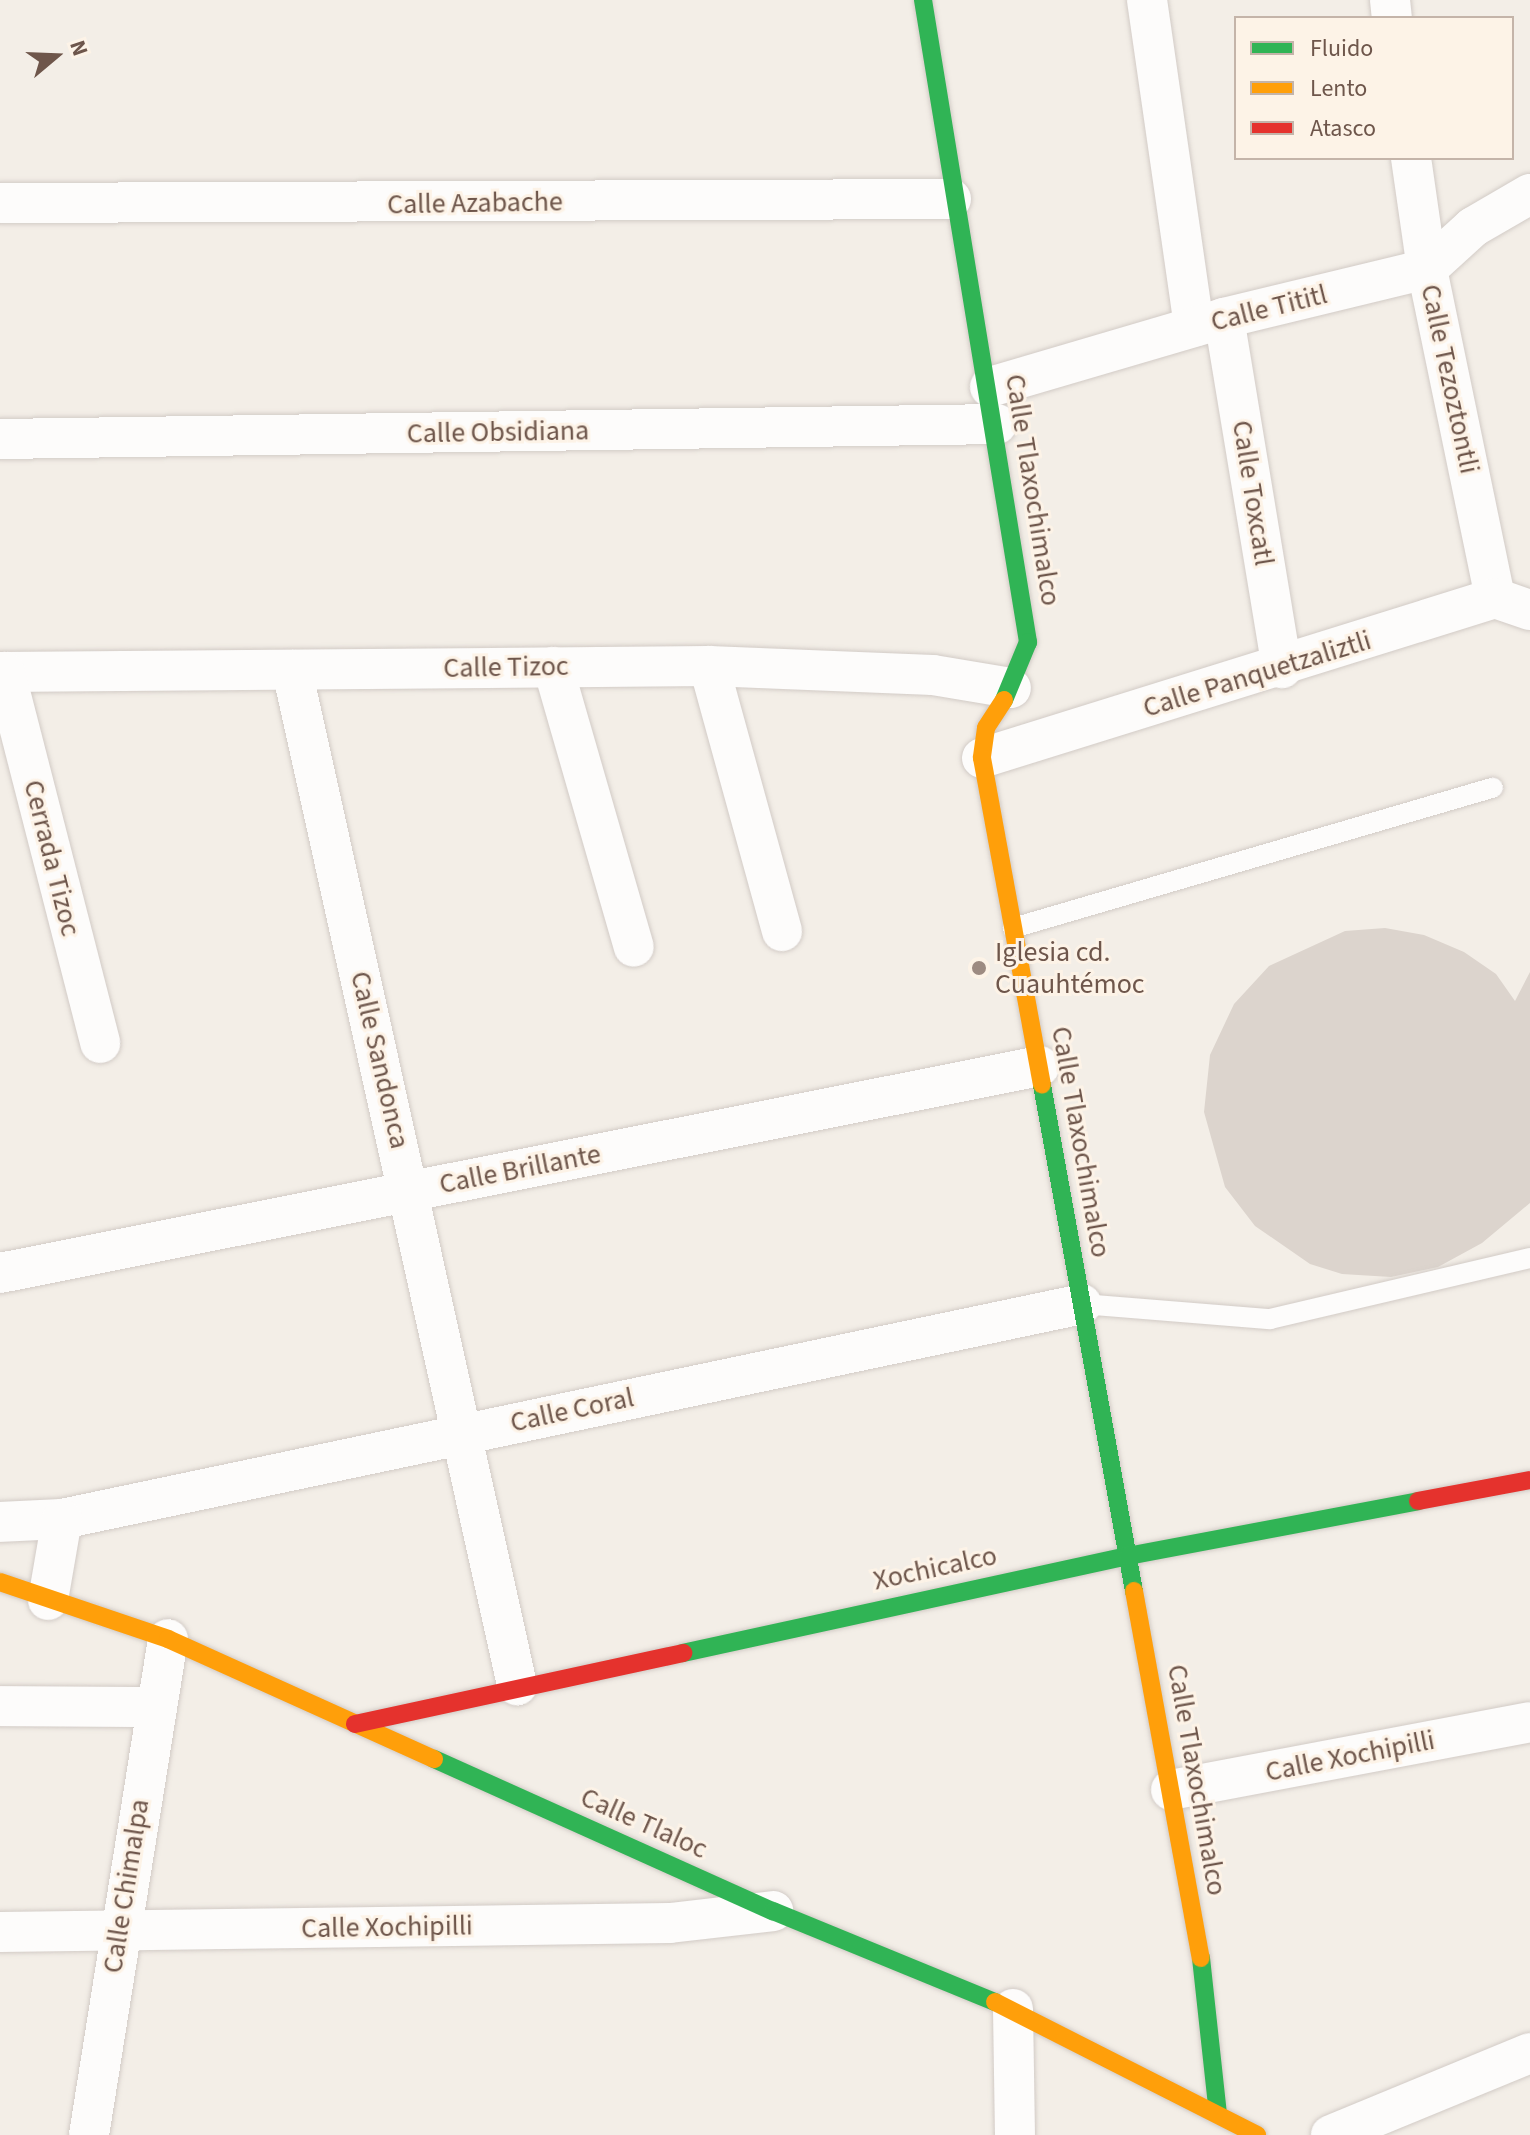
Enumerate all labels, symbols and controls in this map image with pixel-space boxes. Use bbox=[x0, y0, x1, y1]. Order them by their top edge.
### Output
north arrow bbox=[16, 16, 96, 96]
legend bbox=[1234, 16, 1514, 160]
text: Fluido bbox=[1310, 31, 1373, 66]
text: N bbox=[61, 36, 96, 60]
text: Lento bbox=[1310, 71, 1367, 106]
text: Atasco bbox=[1310, 111, 1376, 146]
street label: Calle Azabache bbox=[387, 185, 563, 221]
street label: Calle Tititl bbox=[1207, 277, 1331, 339]
street label: Calle Tezoztontli bbox=[1414, 281, 1486, 477]
street label: Calle Tlaxochimalco bbox=[998, 372, 1068, 608]
street label: Calle Obsidiana bbox=[406, 414, 590, 450]
street label: Calle Toxcatl bbox=[1225, 418, 1281, 568]
street label: Calle Panquetzaliztli bbox=[1139, 623, 1375, 725]
street label: Calle Tizoc bbox=[443, 649, 569, 685]
street label: Cerrada Tizoc bbox=[16, 777, 88, 939]
place label: Iglesia cd. Cuauhtémoc bbox=[995, 935, 1145, 1001]
marker: Iglesia cd. Cuauhtémoc bbox=[970, 959, 988, 977]
street label: Calle Sandonca bbox=[343, 968, 417, 1152]
street label: Calle Tlaxochimalco bbox=[1044, 1024, 1118, 1260]
street label: Calle Brillante bbox=[436, 1137, 604, 1201]
street label: Calle Coral bbox=[507, 1381, 637, 1439]
street label: Xochicalco bbox=[870, 1539, 1000, 1597]
street label: Calle Tlaxochimalco bbox=[1160, 1662, 1234, 1898]
street label: Calle Xochipilli bbox=[1263, 1723, 1437, 1789]
street label: Calle Tlaloc bbox=[575, 1780, 713, 1866]
street label: Calle Chimalpa bbox=[96, 1797, 156, 1975]
street label: Calle Xochipilli bbox=[301, 1909, 473, 1945]

